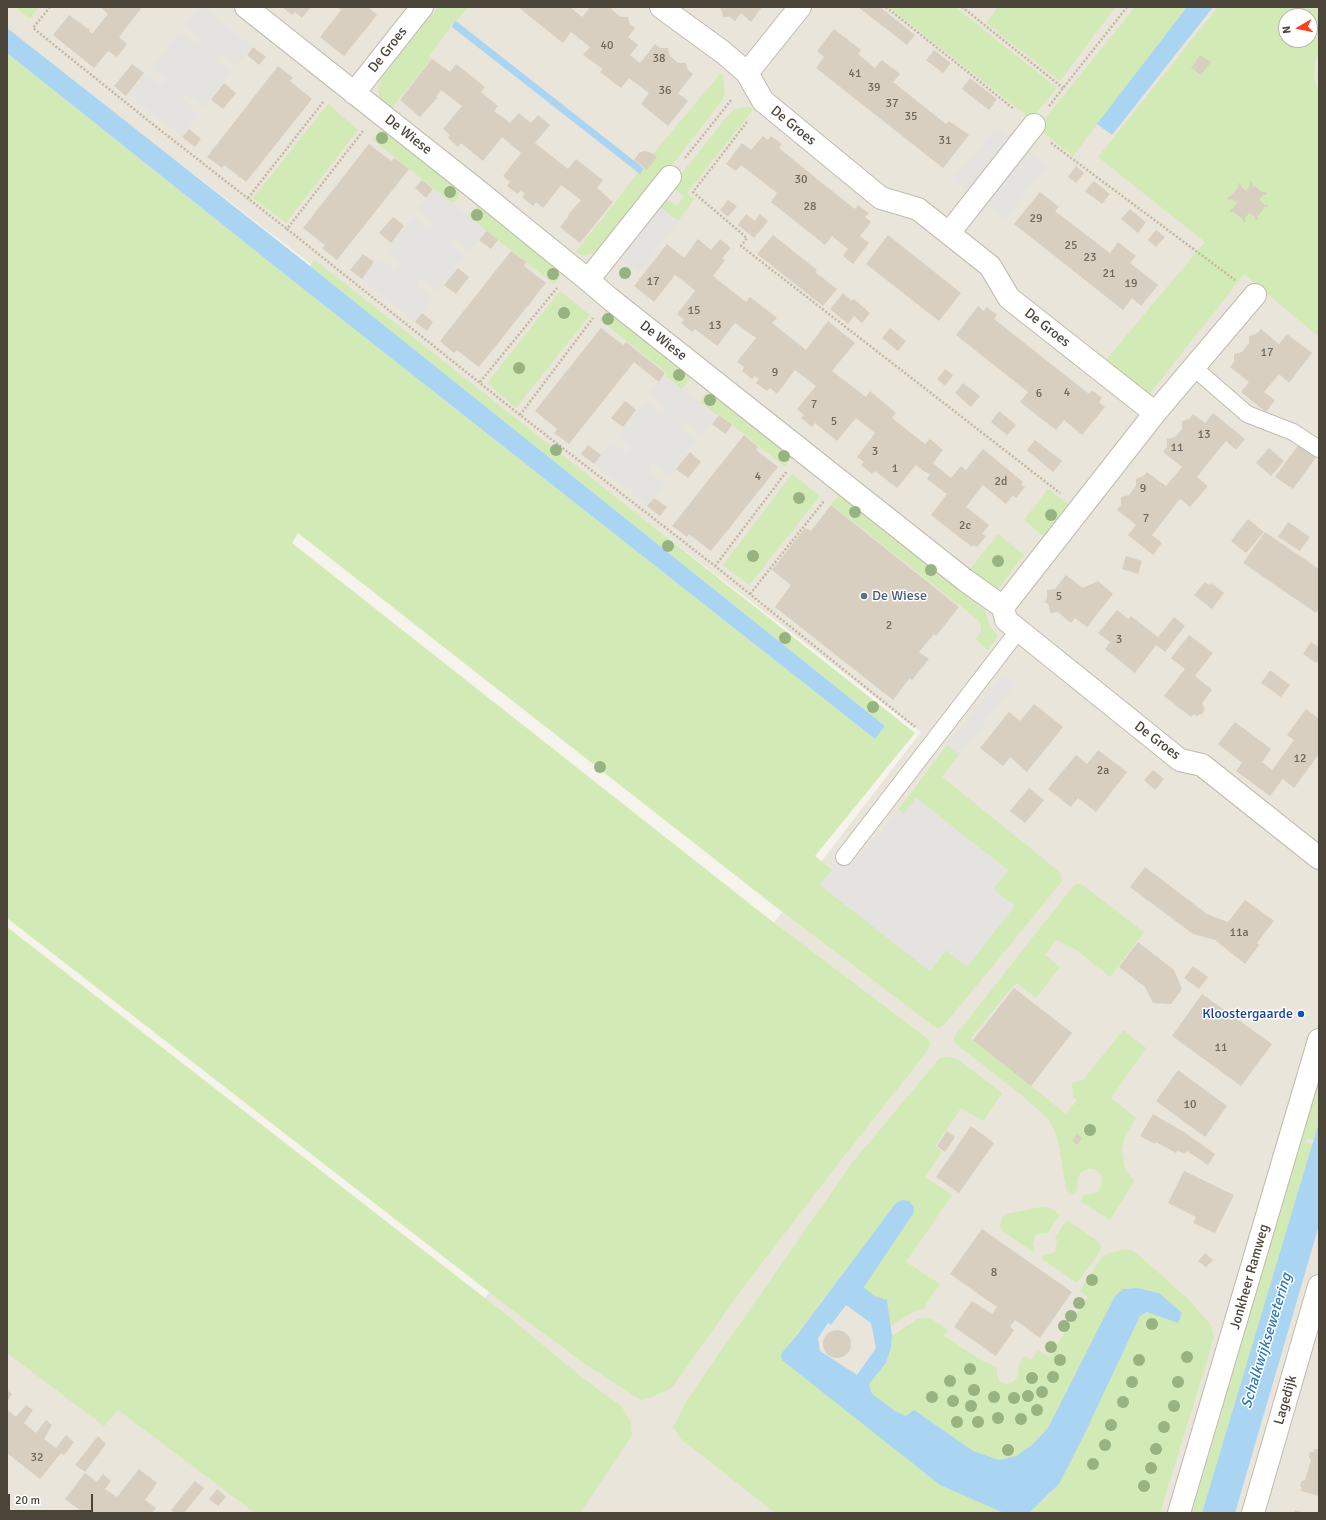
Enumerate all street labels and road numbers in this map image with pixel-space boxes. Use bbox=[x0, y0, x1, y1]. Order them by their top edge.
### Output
street label: De Groes bbox=[365, 24, 411, 76]
street label: De Groes bbox=[767, 103, 819, 149]
street label: De Wiese bbox=[381, 111, 435, 159]
street label: De Groes bbox=[1021, 305, 1073, 351]
street label: De Wiese bbox=[636, 317, 690, 365]
street label: De Groes bbox=[1131, 718, 1183, 764]
street label: Jonkheer Ramweg bbox=[1227, 1222, 1273, 1332]
street label: Lagedijk bbox=[1271, 1373, 1301, 1427]

